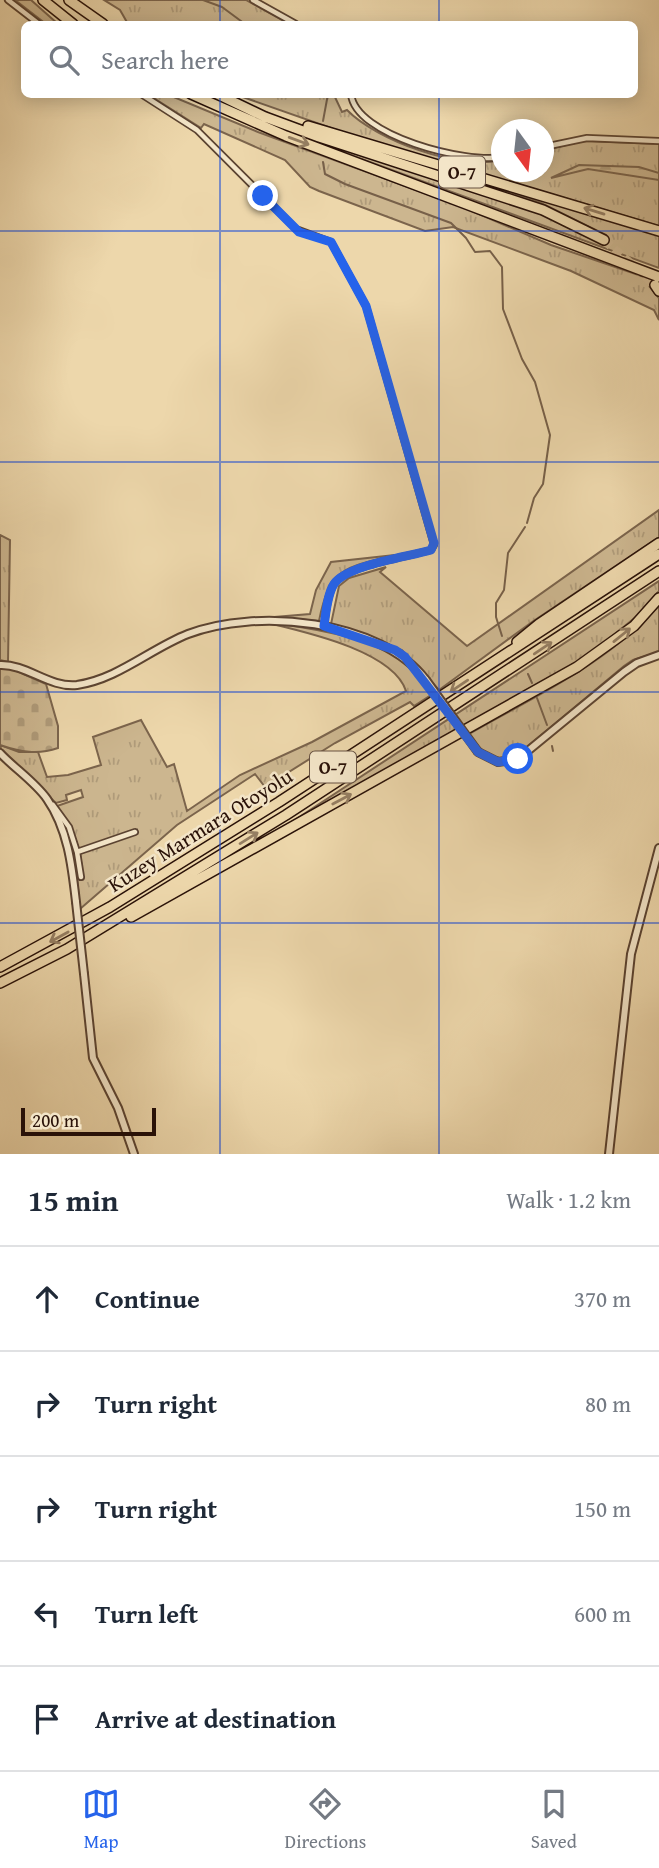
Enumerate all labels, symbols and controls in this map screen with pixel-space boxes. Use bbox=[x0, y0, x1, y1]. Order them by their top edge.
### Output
search box bbox=[21, 21, 638, 98]
text: Search here bbox=[101, 40, 229, 79]
icon: search bbox=[45, 41, 83, 79]
north arrow bbox=[491, 119, 554, 182]
one-way arrow bbox=[287, 135, 309, 148]
road number: O-7 bbox=[439, 156, 485, 188]
route end bbox=[247, 180, 278, 211]
one-way arrow bbox=[583, 204, 605, 217]
one-way arrow bbox=[613, 627, 631, 643]
one-way arrow bbox=[533, 641, 553, 655]
one-way arrow bbox=[450, 679, 469, 694]
route start bbox=[502, 743, 533, 774]
road number: O-7 bbox=[310, 752, 356, 782]
street label: Kuzey Marmara Otoyolu bbox=[102, 760, 299, 899]
one-way arrow bbox=[331, 792, 352, 805]
one-way arrow bbox=[239, 830, 259, 844]
one-way arrow bbox=[49, 930, 69, 944]
scale bar bbox=[21, 1105, 156, 1137]
text: 200 m bbox=[32, 1106, 79, 1134]
text: 15 min bbox=[28, 1178, 118, 1222]
text: Walk · 1.2 km bbox=[506, 1183, 631, 1216]
text: Continue bbox=[95, 1279, 200, 1318]
icon: ahead bbox=[28, 1280, 66, 1318]
text: 370 m bbox=[574, 1282, 631, 1315]
text: Turn right bbox=[95, 1384, 217, 1423]
icon: right bbox=[28, 1385, 66, 1423]
text: 80 m bbox=[585, 1387, 631, 1420]
text: Turn right bbox=[95, 1489, 217, 1528]
icon: right bbox=[28, 1490, 66, 1528]
text: 150 m bbox=[574, 1492, 631, 1525]
text: Turn left bbox=[95, 1594, 198, 1633]
icon: left bbox=[28, 1595, 66, 1633]
text: 600 m bbox=[574, 1597, 631, 1630]
text: Arrive at destination bbox=[95, 1699, 336, 1738]
icon: arrive bbox=[28, 1700, 66, 1738]
tab: Map bbox=[82, 1785, 120, 1855]
tab: Directions bbox=[285, 1785, 366, 1855]
tab: Saved bbox=[531, 1785, 577, 1855]

